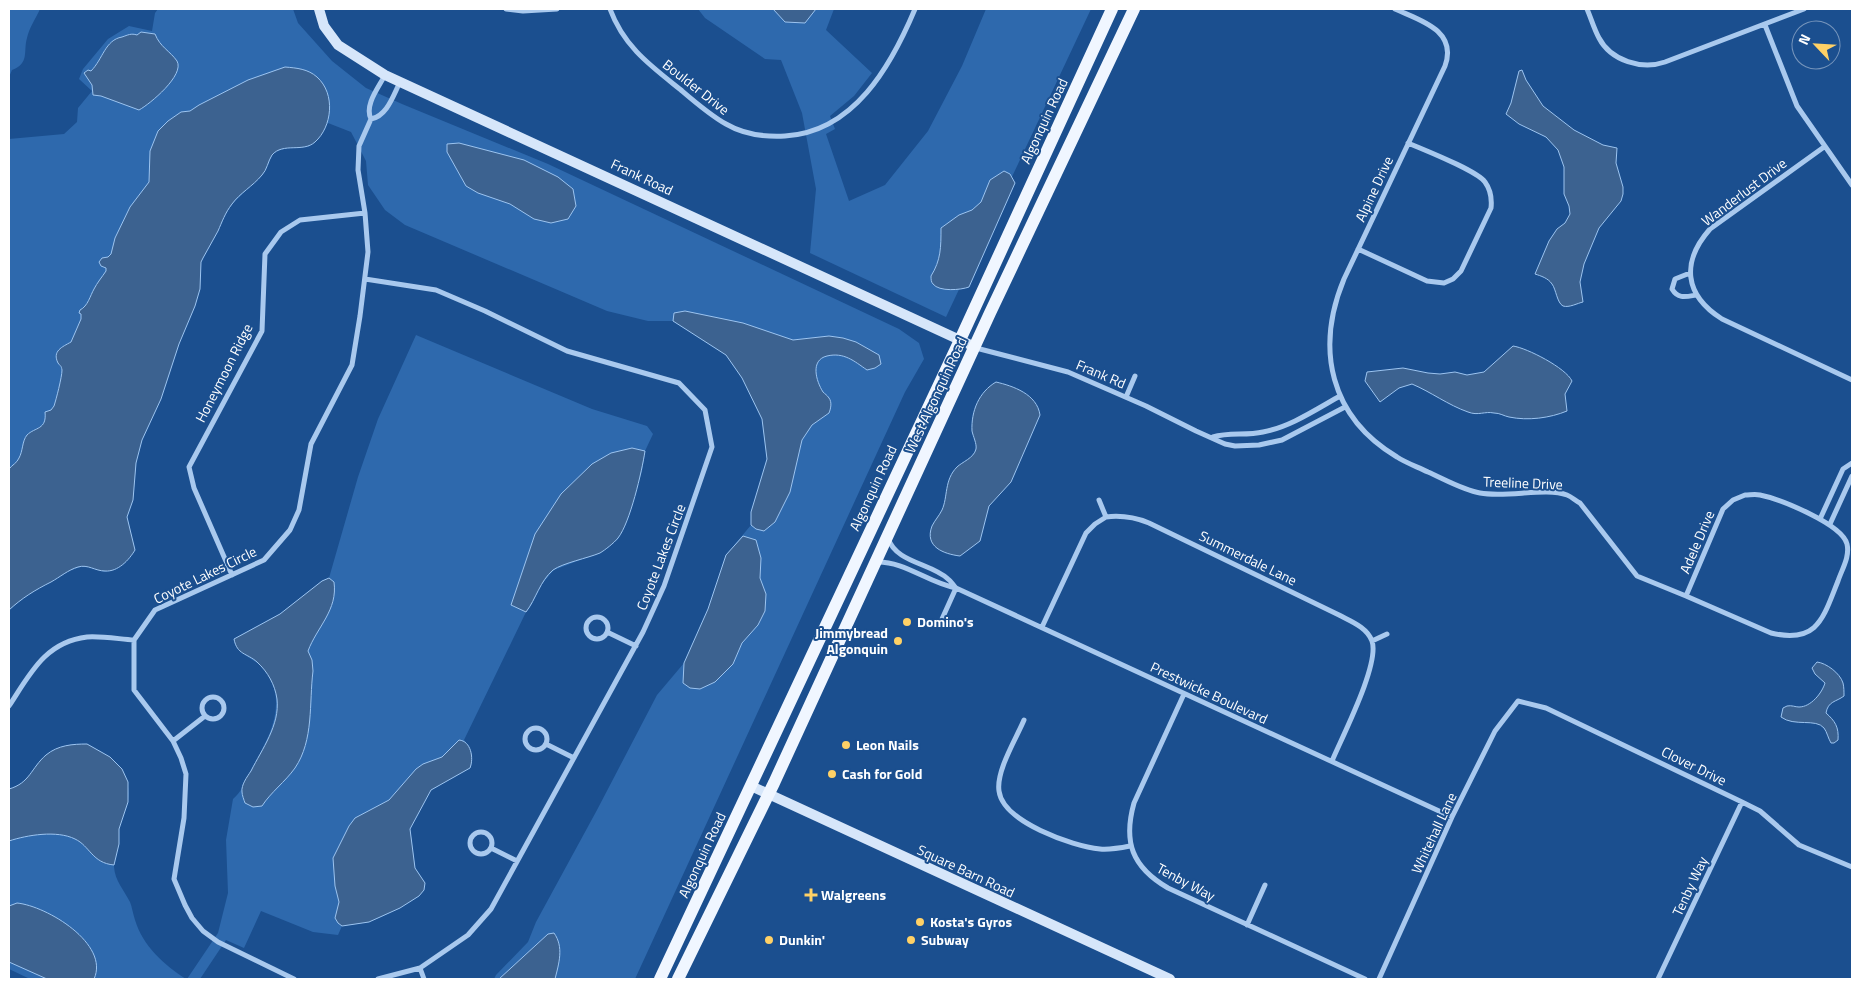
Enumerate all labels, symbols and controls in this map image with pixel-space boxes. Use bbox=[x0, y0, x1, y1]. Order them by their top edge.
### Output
north arrow bbox=[1791, 20, 1841, 70]
text: N bbox=[1792, 30, 1815, 48]
street label: Boulder Drive bbox=[658, 54, 734, 119]
street label: Algonquin Road bbox=[1014, 74, 1073, 167]
street label: Alpine Drive bbox=[1349, 152, 1398, 225]
street label: Frank Road bbox=[608, 153, 677, 200]
street label: Wanderlust Drive bbox=[1697, 153, 1791, 231]
street label: Honeymoon Ridge bbox=[190, 320, 258, 426]
street label: West Algonquin Road bbox=[899, 333, 972, 456]
street label: Frank Rd bbox=[1073, 354, 1129, 393]
street label: Algonquin Road bbox=[843, 441, 902, 534]
street label: Treeline Drive bbox=[1483, 471, 1563, 494]
street label: Coyote Lakes Circle bbox=[631, 501, 690, 613]
street label: Adele Drive bbox=[1674, 507, 1719, 577]
street label: Summerdale Lane bbox=[1196, 525, 1301, 590]
street label: Coyote Lakes Circle bbox=[150, 540, 260, 609]
place label: Domino's bbox=[917, 611, 974, 632]
marker: Domino's bbox=[901, 616, 913, 628]
place label: Jimmybread Algonquin bbox=[815, 622, 888, 659]
marker: Jimmybread Algonquin bbox=[892, 635, 904, 647]
street label: Prestwicke Boulevard bbox=[1147, 656, 1271, 729]
place label: Leon Nails bbox=[856, 734, 919, 755]
marker: Leon Nails bbox=[840, 739, 852, 751]
street label: Clover Drive bbox=[1658, 741, 1730, 790]
place label: Cash for Gold bbox=[842, 763, 922, 784]
marker: Cash for Gold bbox=[826, 768, 838, 780]
street label: Whitehall Lane bbox=[1406, 789, 1462, 877]
street label: Algonquin Road bbox=[672, 808, 731, 901]
street label: Square Barn Road bbox=[914, 839, 1019, 902]
street label: Tenby Way bbox=[1667, 852, 1713, 919]
street label: Tenby Way bbox=[1153, 857, 1219, 906]
place label: Walgreens bbox=[821, 884, 886, 905]
marker: Walgreens bbox=[805, 889, 817, 901]
place label: Kosta's Gyros bbox=[930, 911, 1012, 932]
marker: Kosta's Gyros bbox=[914, 916, 926, 928]
place label: Dunkin' bbox=[779, 929, 825, 950]
place label: Subway bbox=[921, 929, 969, 950]
marker: Dunkin' bbox=[763, 934, 775, 946]
marker: Subway bbox=[905, 934, 917, 946]

